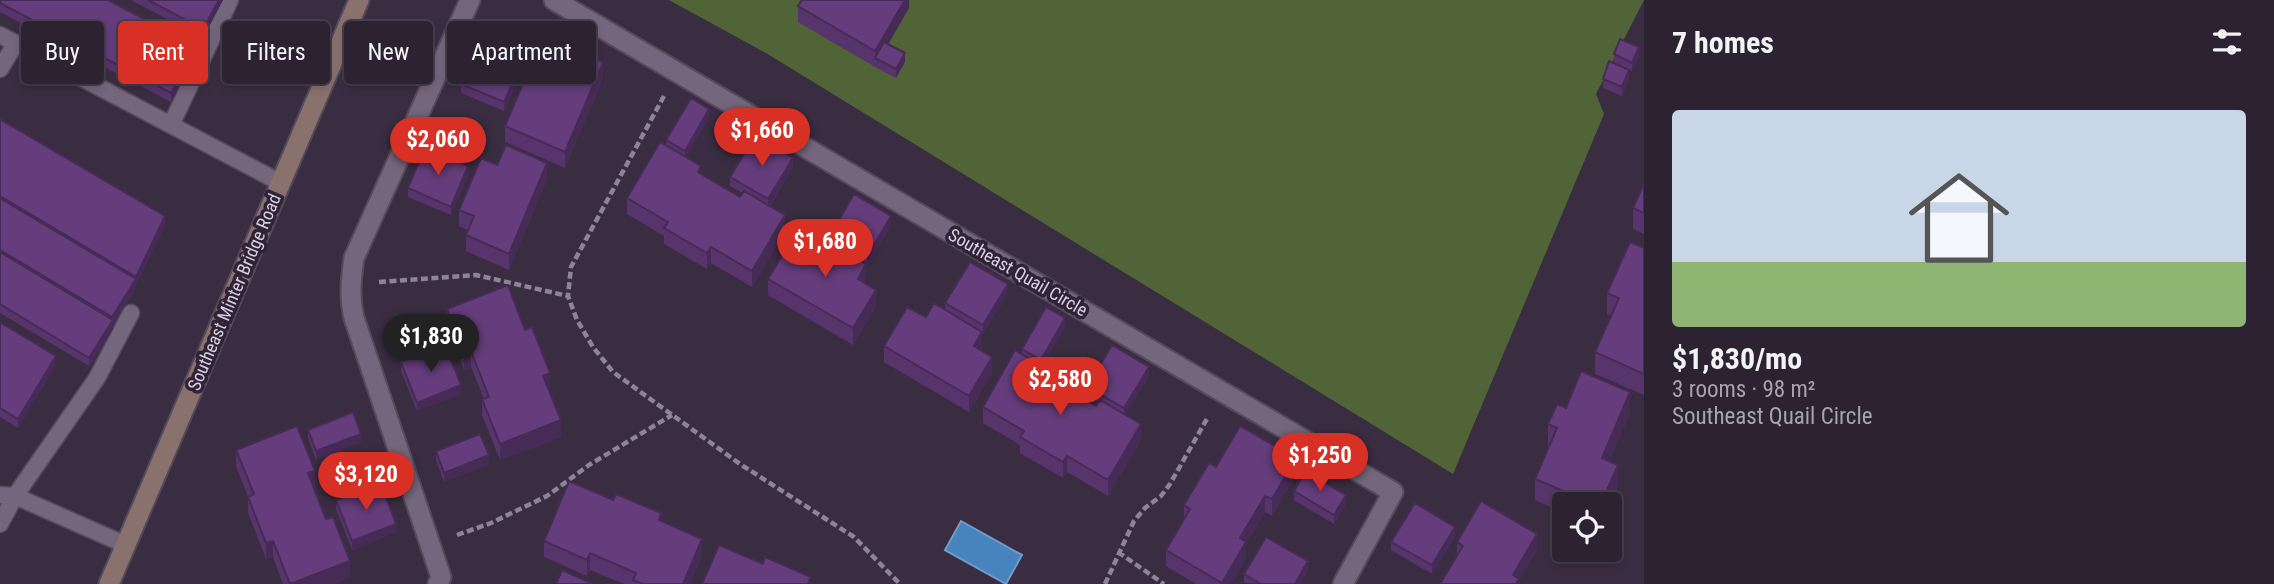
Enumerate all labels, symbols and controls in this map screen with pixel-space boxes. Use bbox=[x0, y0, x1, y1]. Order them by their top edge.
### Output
chip: Buy bbox=[21, 21, 104, 84]
chip: Rent bbox=[118, 21, 208, 84]
chip: Filters bbox=[222, 21, 330, 84]
chip: New bbox=[344, 21, 433, 84]
chip: Apartment bbox=[447, 21, 596, 84]
icon: filters bbox=[2208, 23, 2246, 61]
text: 7 homes bbox=[1672, 25, 1774, 60]
pin: $1,660 bbox=[705, 108, 819, 168]
text: $1,660 bbox=[730, 117, 794, 144]
pin: $2,060 bbox=[381, 118, 495, 177]
text: $2,060 bbox=[406, 126, 470, 153]
icon: home bbox=[1896, 155, 2022, 281]
street label: Southeast Minter Bridge Road bbox=[183, 191, 285, 393]
pin: $1,680 bbox=[768, 219, 882, 279]
street label: Southeast Quail Circle bbox=[945, 224, 1091, 320]
text: $1,680 bbox=[793, 228, 857, 255]
pin: $1,830 bbox=[374, 314, 488, 374]
text: $1,830 bbox=[399, 323, 463, 350]
text: $1,830/mo bbox=[1672, 341, 1802, 376]
pin: $2,580 bbox=[1003, 358, 1117, 417]
text: $2,580 bbox=[1028, 366, 1092, 393]
text: 3 rooms · 98 m² bbox=[1672, 376, 1815, 403]
text: Southeast Quail Circle bbox=[1672, 403, 1872, 430]
pin: $1,250 bbox=[1263, 434, 1377, 493]
text: $1,250 bbox=[1288, 442, 1352, 469]
pin: $3,120 bbox=[309, 452, 423, 512]
text: $3,120 bbox=[334, 461, 398, 488]
map controls bbox=[1552, 492, 1622, 562]
button: locate bbox=[1552, 492, 1622, 562]

